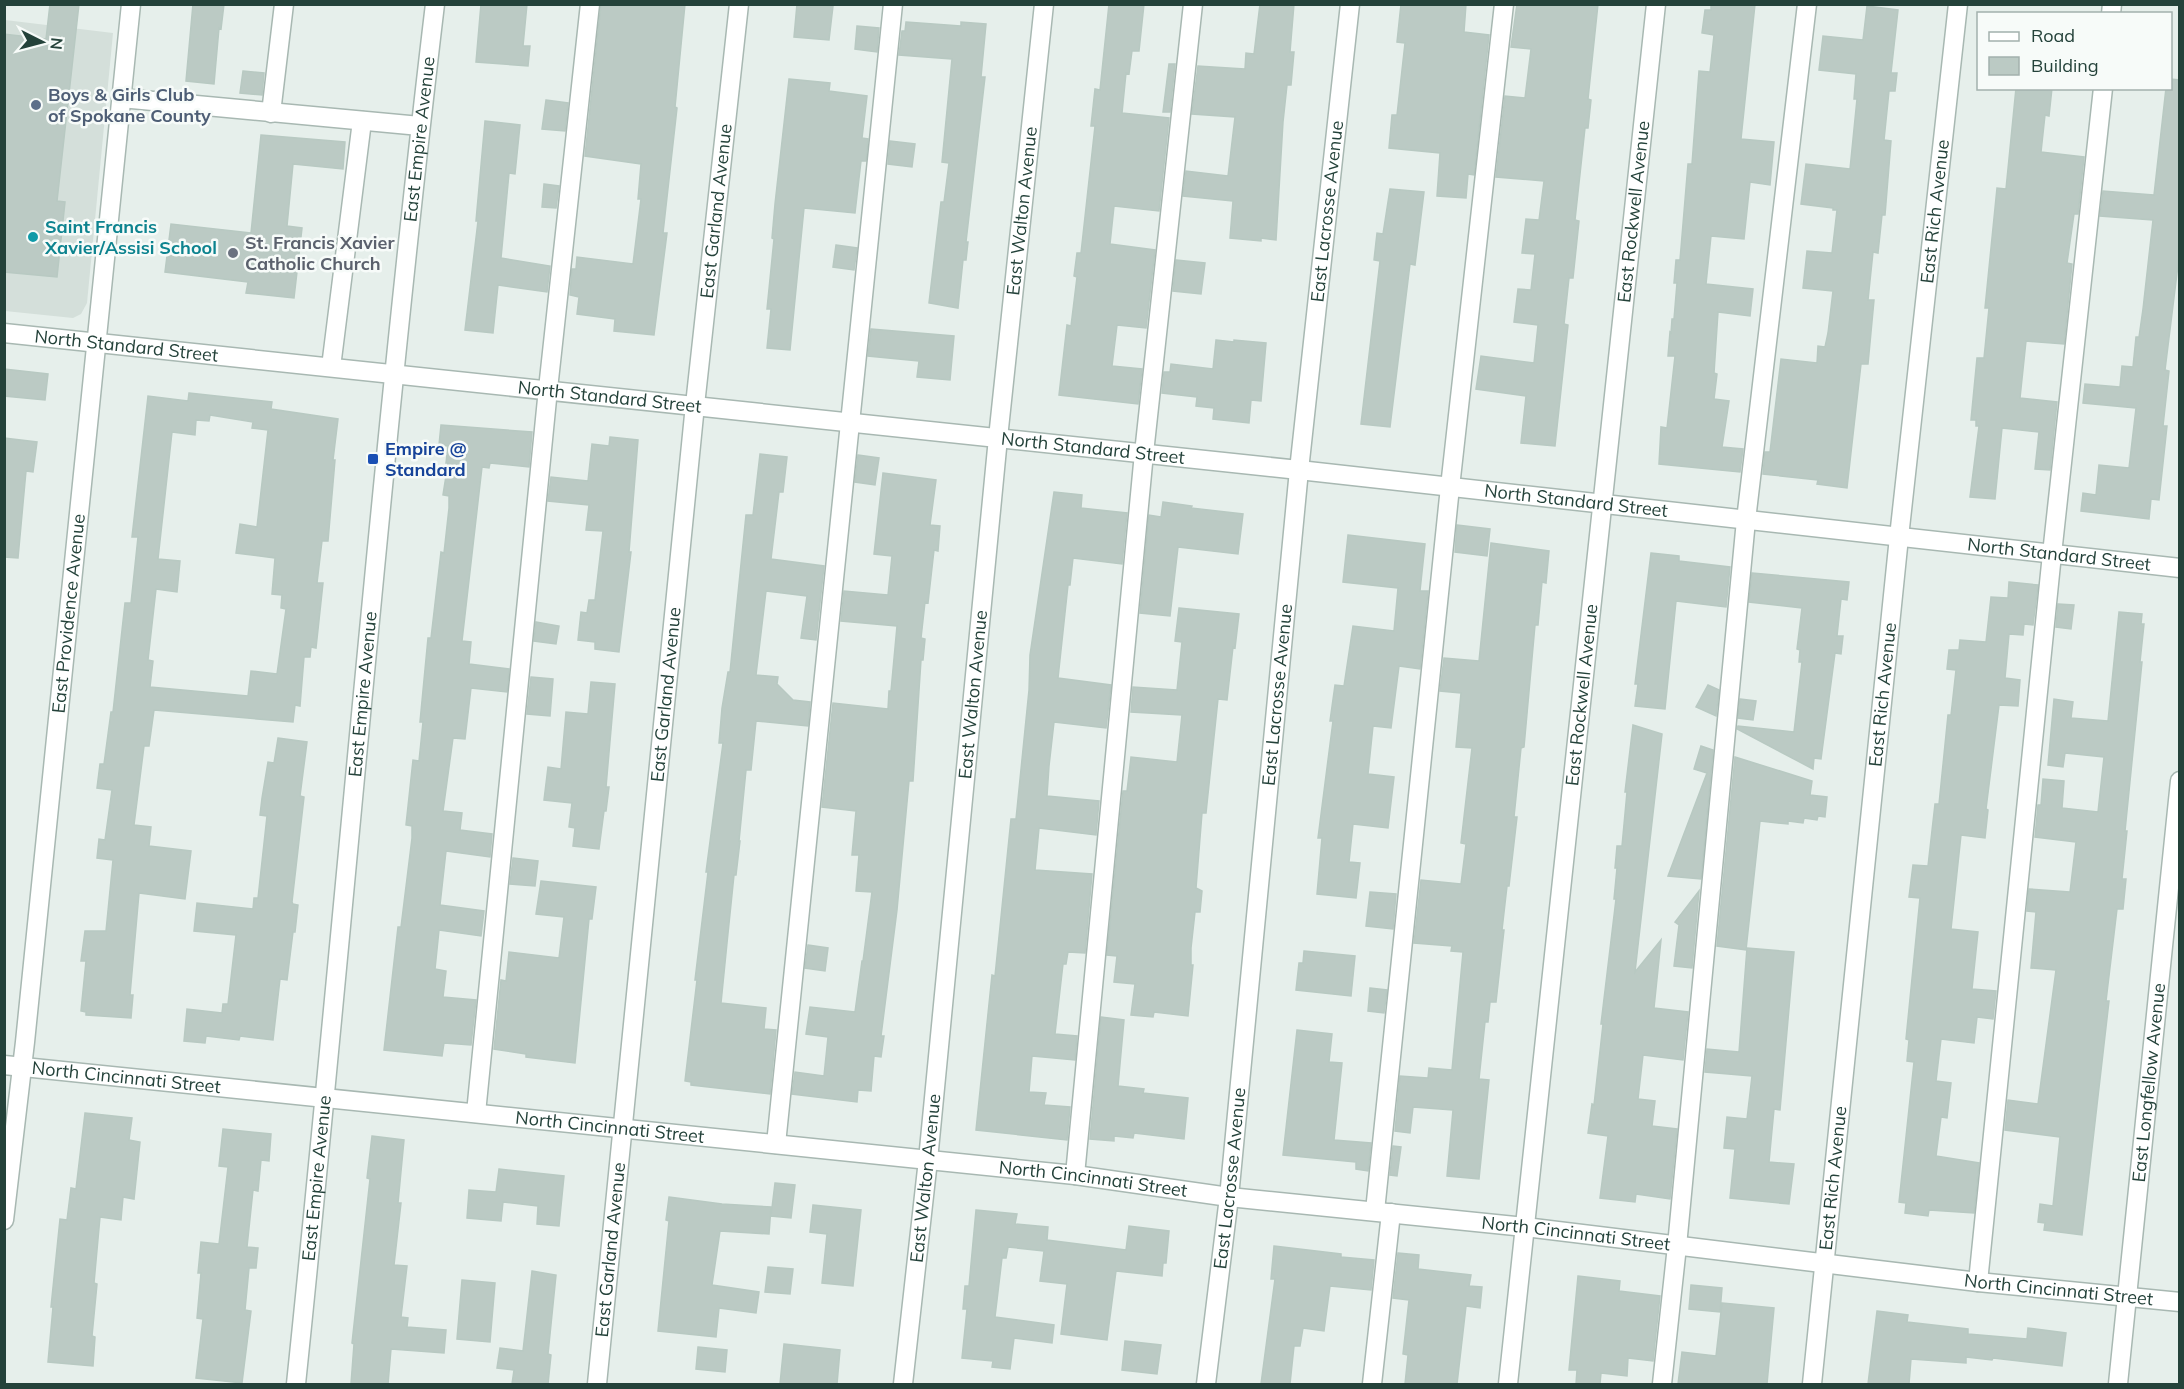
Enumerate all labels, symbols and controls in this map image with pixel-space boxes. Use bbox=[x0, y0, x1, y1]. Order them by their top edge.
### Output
north arrow bbox=[12, 12, 72, 72]
legend bbox=[1977, 12, 2172, 90]
text: Road bbox=[2031, 24, 2075, 47]
text: N bbox=[46, 37, 67, 51]
text: Building bbox=[2031, 54, 2099, 77]
street label: East Empire Avenue bbox=[398, 55, 440, 223]
place label: Boys & Girls Club of Spokane County bbox=[48, 83, 211, 127]
marker: Boys & Girls Club of Spokane County bbox=[29, 98, 43, 112]
street label: East Lacrosse Avenue bbox=[1305, 119, 1348, 303]
street label: East Rockwell Avenue bbox=[1612, 119, 1654, 304]
street label: East Garland Avenue bbox=[695, 122, 737, 300]
street label: East Walton Avenue bbox=[1001, 125, 1042, 297]
street label: East Rich Avenue bbox=[1915, 138, 1954, 285]
place label: Saint Francis Xavier/Assisi School bbox=[44, 215, 217, 259]
marker: Saint Francis Xavier/Assisi School bbox=[26, 230, 40, 244]
place label: St. Francis Xavier Catholic Church bbox=[245, 231, 395, 275]
marker: St. Francis Xavier Catholic Church bbox=[226, 246, 240, 260]
street label: North Standard Street bbox=[33, 324, 219, 367]
street label: North Standard Street bbox=[517, 375, 703, 418]
street label: North Standard Street bbox=[1000, 427, 1186, 469]
place label: Empire @ Standard bbox=[385, 437, 467, 481]
marker: Empire @ Standard bbox=[366, 452, 380, 466]
street label: North Standard Street bbox=[1483, 479, 1669, 522]
street label: East Providence Avenue bbox=[47, 513, 90, 714]
street label: North Standard Street bbox=[1966, 532, 2152, 576]
street label: East Lacrosse Avenue bbox=[1257, 603, 1297, 787]
street label: East Rockwell Avenue bbox=[1560, 603, 1603, 787]
street label: East Garland Avenue bbox=[645, 606, 686, 783]
street label: East Walton Avenue bbox=[953, 609, 992, 780]
street label: East Empire Avenue bbox=[343, 610, 382, 778]
street label: East Rich Avenue bbox=[1863, 621, 1901, 768]
street label: East Longfellow Avenue bbox=[2127, 982, 2170, 1183]
street label: North Cincinnati Street bbox=[31, 1056, 222, 1098]
street label: East Lacrosse Avenue bbox=[1208, 1087, 1250, 1270]
street label: East Walton Avenue bbox=[905, 1093, 945, 1264]
street label: East Empire Avenue bbox=[297, 1094, 336, 1262]
street label: East Rich Avenue bbox=[1814, 1105, 1851, 1251]
street label: North Cincinnati Street bbox=[514, 1106, 705, 1148]
street label: North Cincinnati Street bbox=[998, 1155, 1189, 1202]
street label: East Garland Avenue bbox=[590, 1161, 630, 1338]
street label: North Cincinnati Street bbox=[1481, 1211, 1672, 1256]
street label: North Cincinnati Street bbox=[1963, 1268, 2154, 1310]

